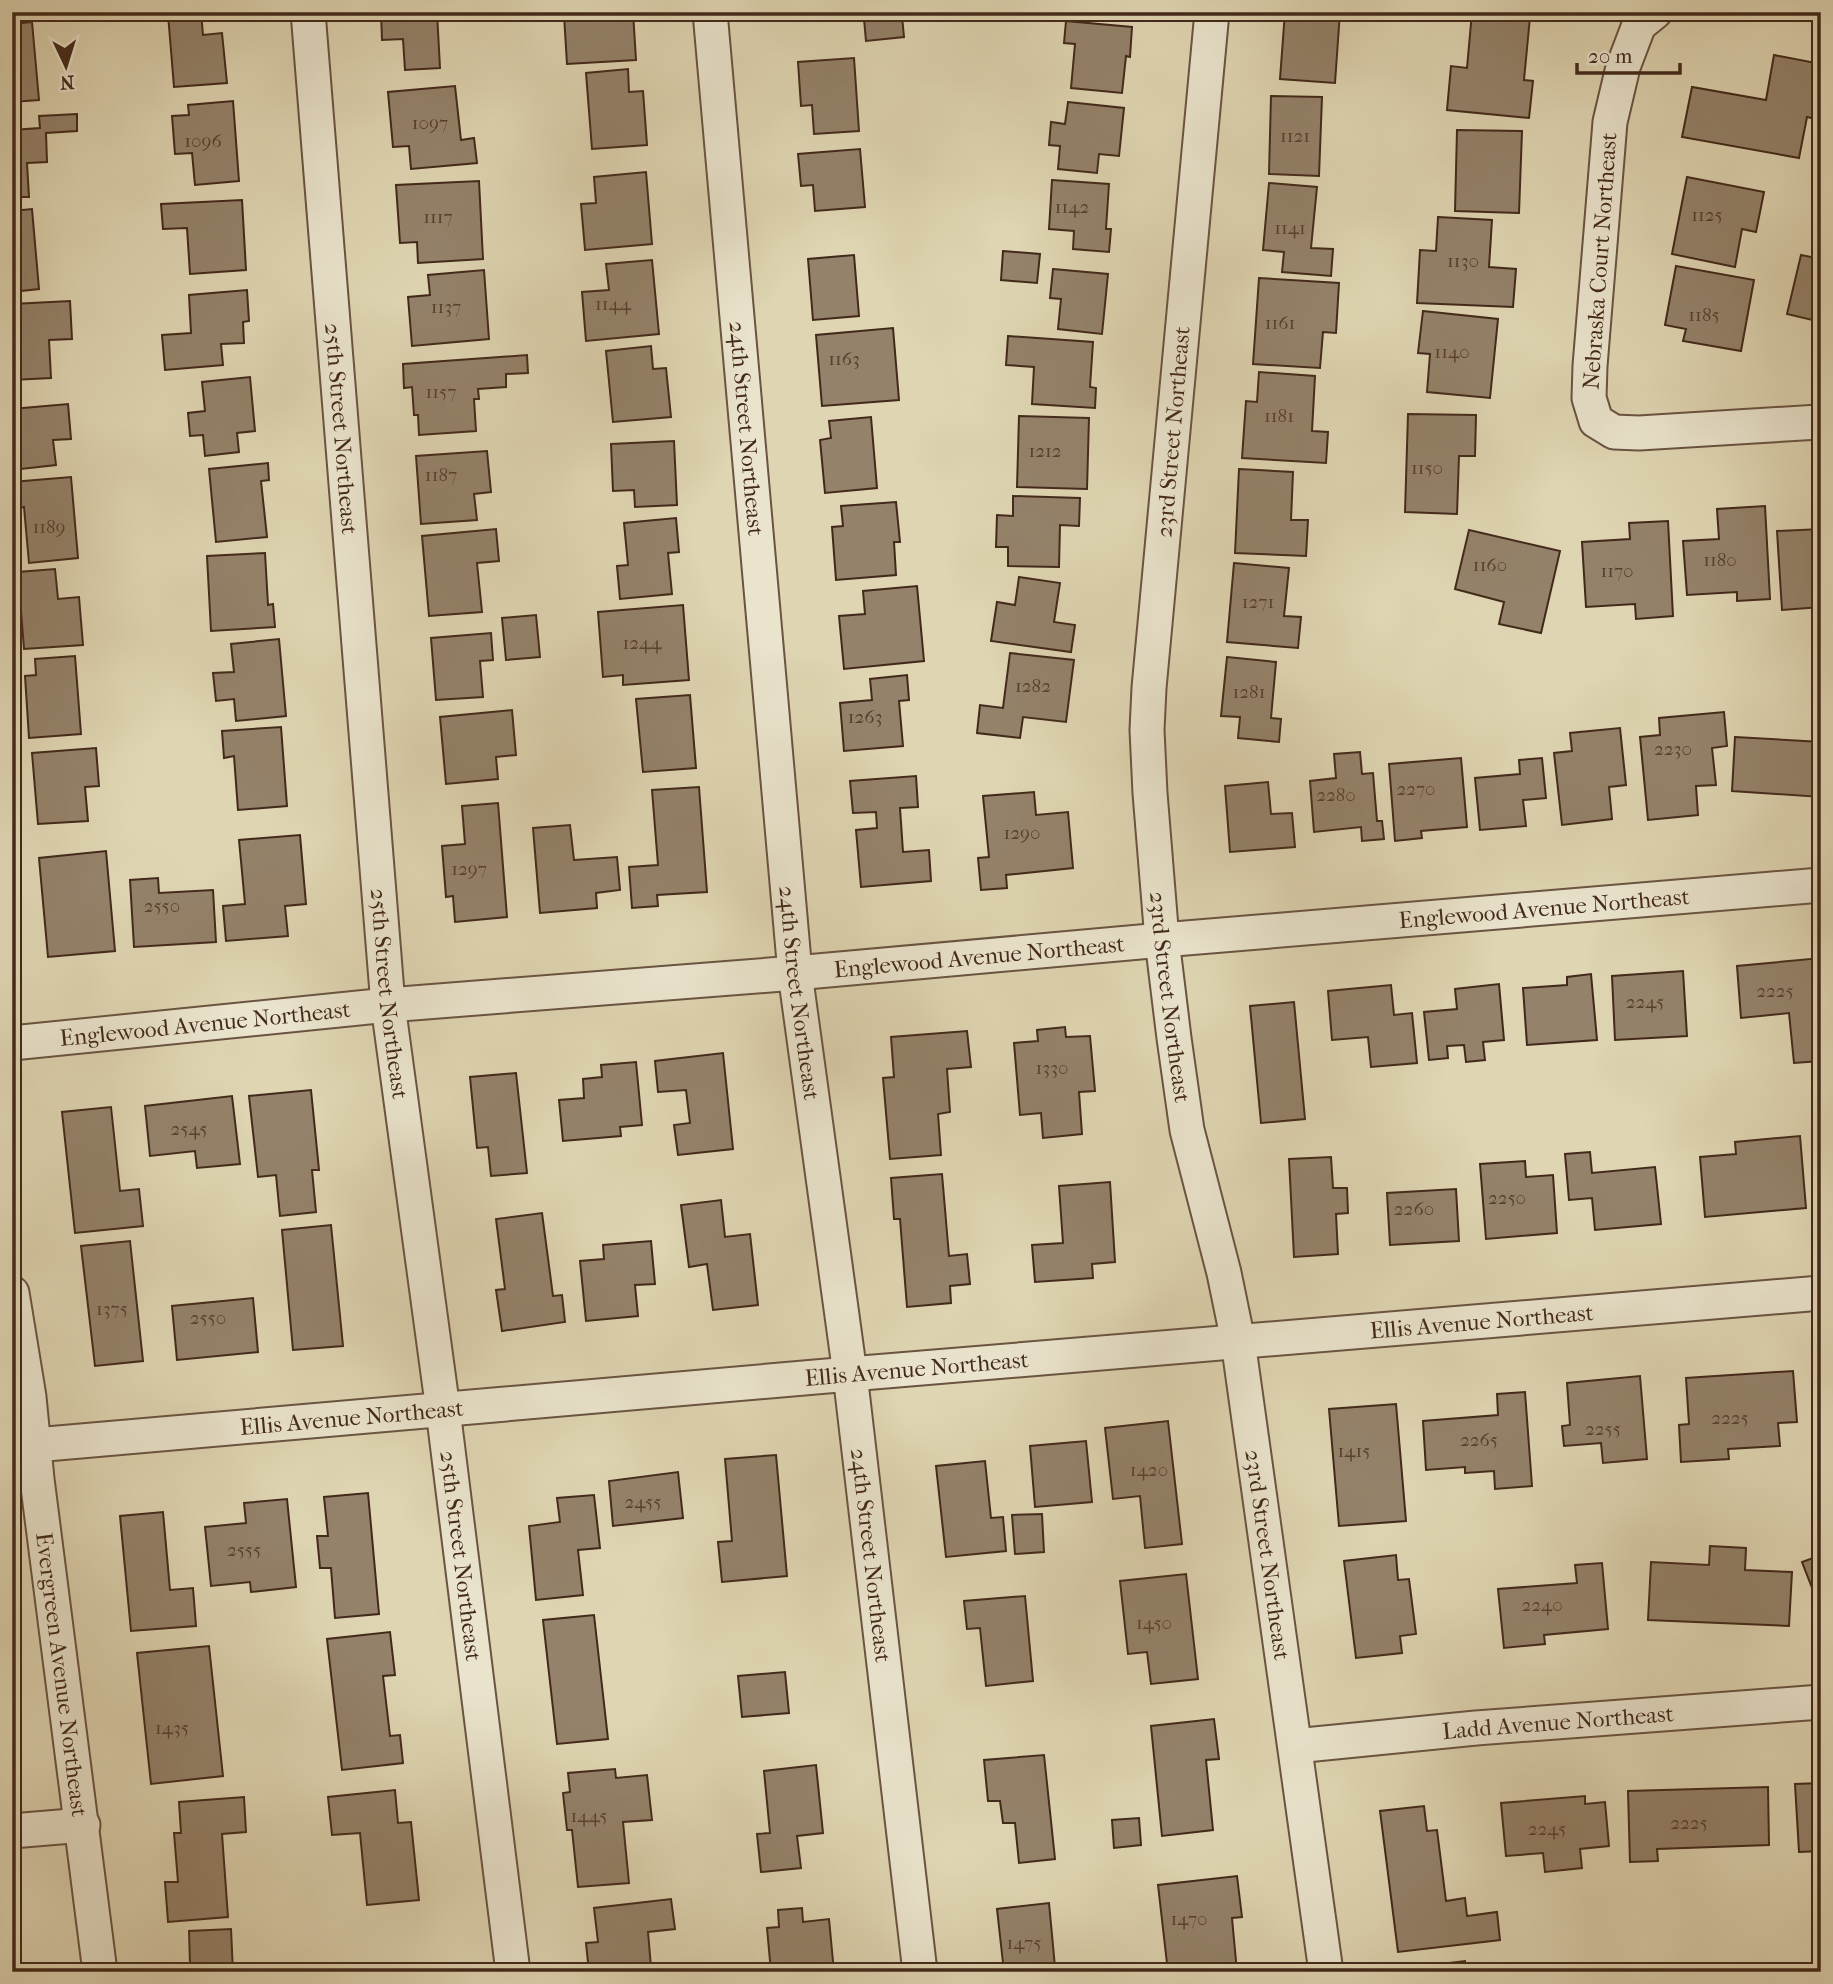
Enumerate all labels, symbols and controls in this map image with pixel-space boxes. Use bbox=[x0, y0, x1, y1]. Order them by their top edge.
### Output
north arrow bbox=[32, 32, 102, 102]
scale bar bbox=[1577, 32, 1681, 76]
text: 20 m bbox=[1588, 44, 1633, 68]
text: N bbox=[59, 70, 75, 93]
house number: 1097 bbox=[412, 112, 448, 134]
house number: 1121 bbox=[1280, 125, 1310, 147]
house number: 1096 bbox=[184, 130, 222, 152]
street label: Nebraska Court Northeast bbox=[1578, 132, 1622, 390]
house number: 1142 bbox=[1055, 196, 1089, 218]
house number: 1125 bbox=[1691, 204, 1723, 226]
house number: 1117 bbox=[423, 206, 453, 228]
house number: 1141 bbox=[1274, 217, 1306, 239]
house number: 1130 bbox=[1447, 250, 1479, 272]
house number: 1144 bbox=[595, 293, 632, 315]
house number: 1137 bbox=[431, 296, 461, 318]
house number: 1185 bbox=[1688, 304, 1720, 326]
house number: 1161 bbox=[1265, 312, 1295, 334]
street label: 24th Street Northeast bbox=[724, 320, 770, 537]
street label: 25th Street Northeast bbox=[320, 322, 364, 535]
street label: 23rd Street Northeast bbox=[1150, 325, 1196, 539]
house number: 1140 bbox=[1434, 341, 1470, 363]
house number: 1163 bbox=[828, 348, 860, 370]
house number: 1157 bbox=[426, 381, 456, 403]
house number: 1181 bbox=[1264, 405, 1294, 427]
house number: 1212 bbox=[1028, 440, 1062, 462]
house number: 1150 bbox=[1411, 457, 1443, 479]
house number: 1187 bbox=[425, 464, 457, 486]
house number: 1189 bbox=[32, 516, 66, 538]
house number: 1180 bbox=[1703, 549, 1737, 571]
house number: 1160 bbox=[1473, 554, 1507, 576]
house number: 1170 bbox=[1600, 560, 1634, 582]
house number: 1271 bbox=[1242, 591, 1274, 613]
house number: 1244 bbox=[622, 632, 662, 654]
house number: 1282 bbox=[1015, 675, 1051, 697]
house number: 1281 bbox=[1233, 681, 1265, 703]
house number: 1263 bbox=[848, 706, 882, 728]
house number: 2230 bbox=[1654, 738, 1692, 760]
house number: 2270 bbox=[1396, 778, 1436, 800]
house number: 2280 bbox=[1316, 784, 1356, 806]
house number: 1290 bbox=[1004, 822, 1041, 844]
house number: 1297 bbox=[451, 858, 487, 880]
street label: Englewood Avenue Northeast bbox=[1397, 883, 1691, 934]
street label: 24th Street Northeast bbox=[774, 885, 826, 1102]
street label: 25th Street Northeast bbox=[365, 887, 414, 1101]
street label: 23rd Street Northeast bbox=[1145, 890, 1196, 1104]
house number: 2550 bbox=[144, 895, 180, 917]
street label: Englewood Avenue Northeast bbox=[832, 930, 1126, 983]
house number: 2225 bbox=[1756, 980, 1794, 1002]
house number: 2245 bbox=[1626, 991, 1664, 1013]
street label: Englewood Avenue Northeast bbox=[58, 995, 352, 1052]
house number: 1330 bbox=[1036, 1057, 1068, 1079]
house number: 2545 bbox=[171, 1118, 207, 1140]
house number: 2250 bbox=[1488, 1187, 1526, 1209]
house number: 2260 bbox=[1394, 1198, 1434, 1220]
house number: 1375 bbox=[96, 1298, 128, 1320]
street label: Ellis Avenue Northeast bbox=[1369, 1299, 1595, 1344]
house number: 2550 bbox=[190, 1307, 226, 1329]
street label: Ellis Avenue Northeast bbox=[804, 1346, 1030, 1391]
street label: Ellis Avenue Northeast bbox=[239, 1394, 465, 1441]
house number: 2225 bbox=[1711, 1407, 1749, 1429]
house number: 2255 bbox=[1585, 1418, 1621, 1440]
house number: 2265 bbox=[1460, 1429, 1498, 1451]
house number: 1415 bbox=[1338, 1440, 1370, 1462]
street label: 24th Street Northeast bbox=[845, 1447, 897, 1664]
street label: 23rd Street Northeast bbox=[1240, 1448, 1296, 1662]
street label: 25th Street Northeast bbox=[435, 1449, 488, 1663]
house number: 1420 bbox=[1130, 1459, 1168, 1481]
house number: 2455 bbox=[625, 1491, 661, 1513]
street label: Evergreen Avenue Northeast bbox=[30, 1531, 94, 1818]
house number: 2555 bbox=[227, 1539, 261, 1561]
house number: 2240 bbox=[1521, 1594, 1563, 1616]
house number: 1450 bbox=[1136, 1612, 1172, 1634]
street label: Ladd Avenue Northeast bbox=[1441, 1700, 1675, 1745]
house number: 1435 bbox=[155, 1717, 189, 1739]
house number: 1445 bbox=[570, 1805, 608, 1827]
house number: 2225 bbox=[1670, 1812, 1708, 1834]
house number: 2245 bbox=[1528, 1818, 1566, 1840]
house number: 1470 bbox=[1170, 1908, 1208, 1930]
house number: 1475 bbox=[1007, 1932, 1041, 1954]

